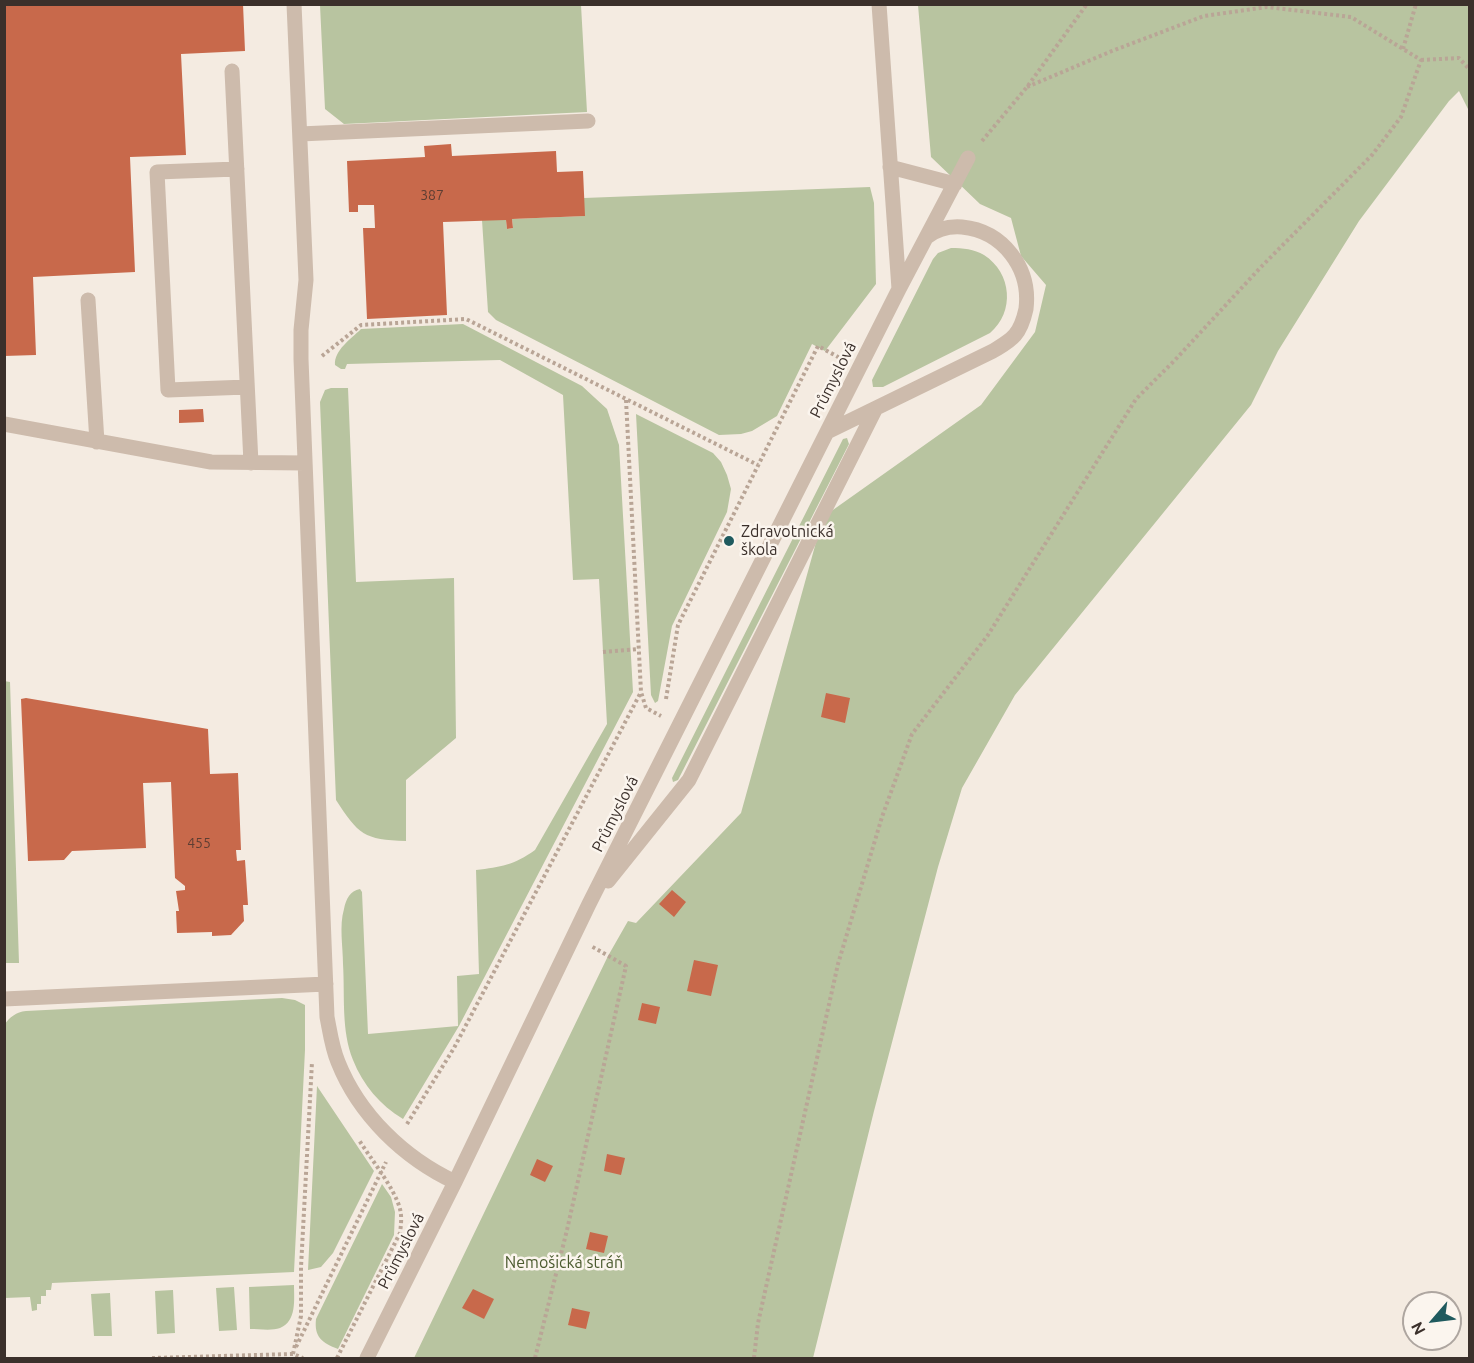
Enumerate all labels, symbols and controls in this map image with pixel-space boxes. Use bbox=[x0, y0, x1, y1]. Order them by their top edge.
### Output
house number: 387 bbox=[420, 187, 444, 203]
street label: Průmyslová bbox=[806, 339, 860, 421]
place label: Zdravotnická škola bbox=[741, 522, 834, 560]
marker: Zdravotnická škola bbox=[722, 534, 736, 548]
street label: Průmyslová bbox=[588, 773, 642, 855]
house number: 455 bbox=[187, 835, 211, 851]
street label: Průmyslová bbox=[374, 1210, 428, 1292]
park label: Nemošická stráň bbox=[505, 1253, 623, 1273]
north arrow bbox=[1402, 1291, 1462, 1351]
text: N bbox=[1407, 1319, 1429, 1338]

